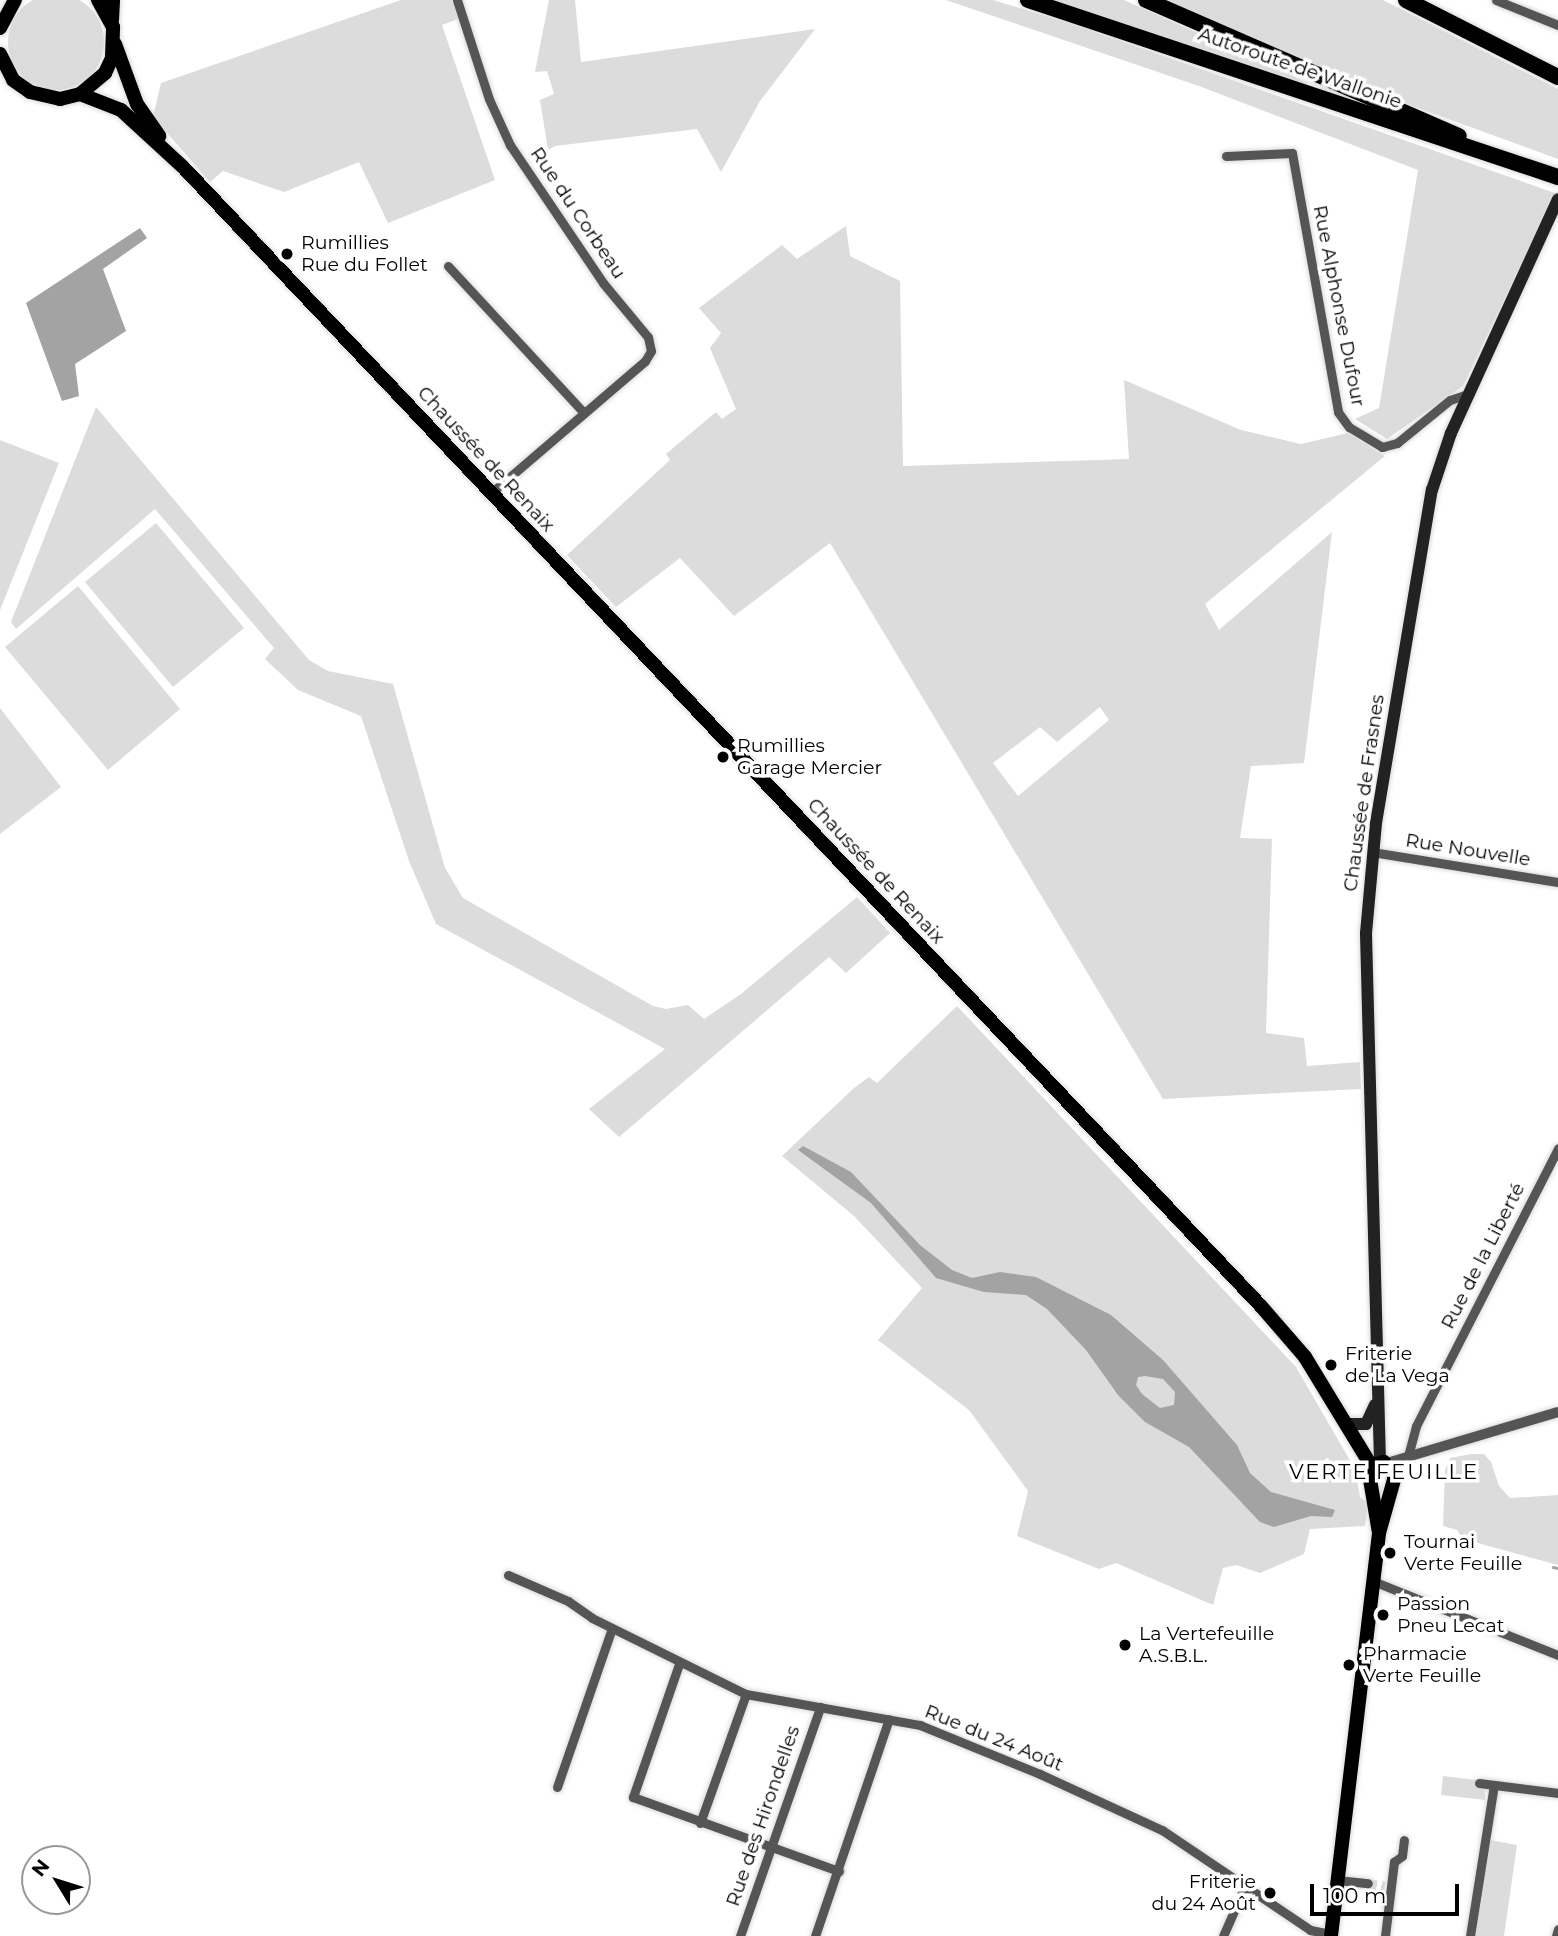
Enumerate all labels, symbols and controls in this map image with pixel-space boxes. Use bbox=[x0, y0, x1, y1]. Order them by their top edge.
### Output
street label: Autoroute de Wallonie bbox=[1195, 22, 1405, 114]
street label: Rue du Corbeau bbox=[525, 143, 631, 283]
street label: Rue Alphonse Dufour bbox=[1308, 203, 1370, 409]
place label: Rumillies Rue du Follet bbox=[301, 232, 428, 276]
marker: Rumillies Rue du Follet bbox=[279, 246, 295, 262]
street label: Chaussée de Renaix bbox=[413, 382, 559, 536]
street label: Chaussée de Frasnes bbox=[1339, 693, 1389, 893]
place label: Rumillies Garage Mercier bbox=[737, 735, 882, 779]
marker: Rumillies Garage Mercier bbox=[715, 749, 731, 765]
street label: Chaussée de Renaix bbox=[803, 794, 949, 948]
street label: Rue Nouvelle bbox=[1404, 829, 1532, 871]
street label: Rue de la Liberté bbox=[1436, 1179, 1530, 1333]
place label: Friterie de La Vega bbox=[1345, 1343, 1450, 1387]
marker: Friterie de La Vega bbox=[1323, 1357, 1339, 1373]
district label: VERTE FEUILLE bbox=[1291, 1459, 1477, 1485]
place label: Tournai Verte Feuille bbox=[1404, 1531, 1522, 1575]
marker: Tournai Verte Feuille bbox=[1382, 1545, 1398, 1561]
place label: Passion Pneu Lecat bbox=[1397, 1593, 1504, 1637]
marker: Passion Pneu Lecat bbox=[1375, 1607, 1391, 1623]
place label: La Vertefeuille A.S.B.L. bbox=[1139, 1623, 1274, 1667]
marker: La Vertefeuille A.S.B.L. bbox=[1117, 1637, 1133, 1653]
place label: Pharmacie Verte Feuille bbox=[1363, 1643, 1481, 1687]
marker: Pharmacie Verte Feuille bbox=[1341, 1657, 1357, 1673]
street label: Rue du 24 Août bbox=[921, 1700, 1067, 1776]
street label: Rue des Hirondelles bbox=[721, 1723, 805, 1909]
north arrow bbox=[21, 1845, 91, 1915]
text: N bbox=[27, 1855, 54, 1881]
scale bar bbox=[1313, 1870, 1462, 1914]
place label: Friterie du 24 Août bbox=[1152, 1871, 1256, 1915]
text: 100 m bbox=[1323, 1883, 1386, 1908]
marker: Friterie du 24 Août bbox=[1262, 1885, 1278, 1901]

